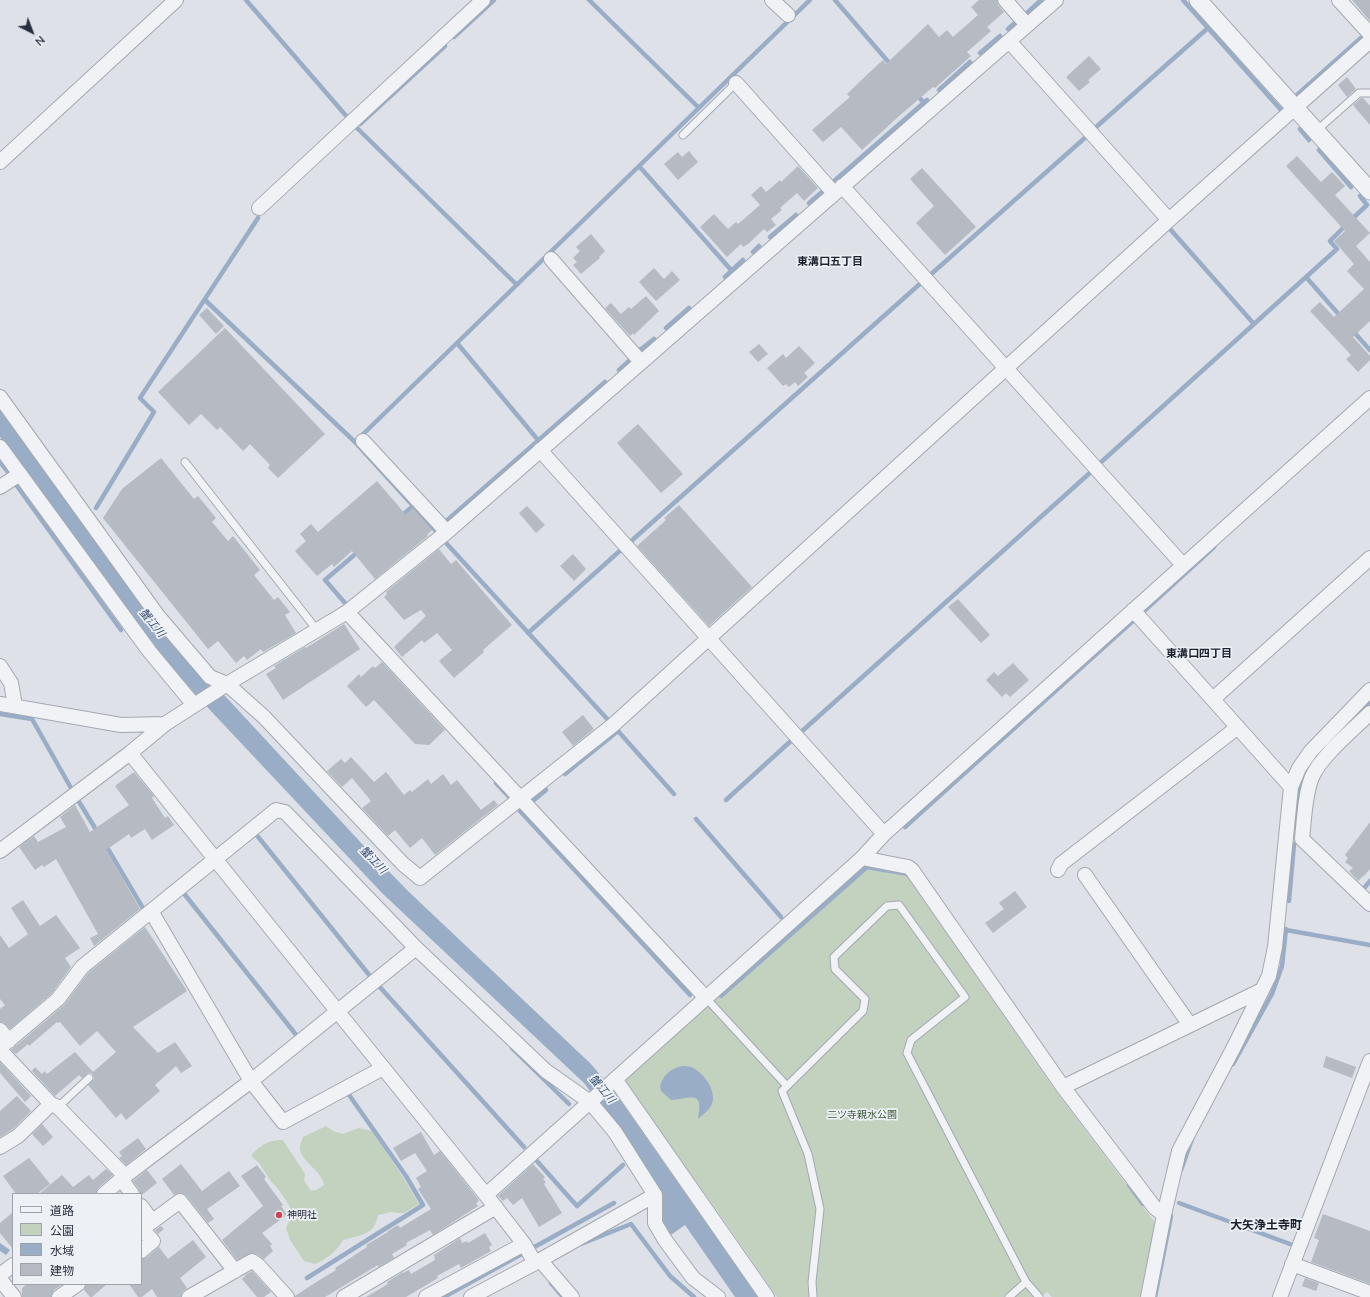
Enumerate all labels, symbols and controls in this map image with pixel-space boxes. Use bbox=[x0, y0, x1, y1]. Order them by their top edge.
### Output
north arrow bbox=[12, 12, 52, 52]
text: N bbox=[32, 33, 48, 49]
district label: 東溝口五丁目 bbox=[797, 255, 863, 269]
water label: 蟹江川 bbox=[136, 606, 168, 640]
district label: 東溝口四丁目 bbox=[1166, 647, 1232, 661]
water label: 蟹江川 bbox=[357, 844, 389, 876]
water label: 蟹江川 bbox=[586, 1072, 618, 1106]
park label: 二ツ寺親水公園 bbox=[827, 1109, 897, 1121]
legend bbox=[12, 1193, 142, 1285]
text: 道路 bbox=[50, 1203, 74, 1218]
place label: 神明社 bbox=[287, 1209, 317, 1221]
marker: 神明社 bbox=[274, 1210, 284, 1220]
district label: 大矢浄土寺町 bbox=[1230, 1218, 1302, 1232]
text: 公園 bbox=[50, 1223, 74, 1238]
text: 水域 bbox=[50, 1243, 74, 1258]
text: 建物 bbox=[50, 1263, 74, 1278]

